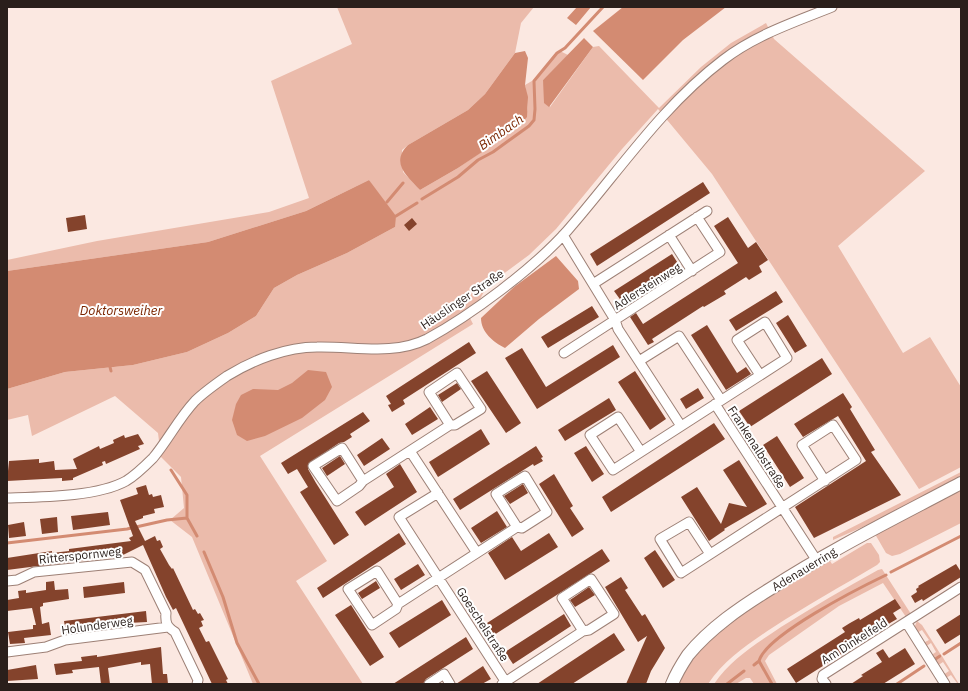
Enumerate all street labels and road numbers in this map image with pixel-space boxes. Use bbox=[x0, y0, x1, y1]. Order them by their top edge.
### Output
street label: Adlersteinweg bbox=[610, 259, 684, 313]
street label: Häuslinger Straße bbox=[418, 265, 507, 332]
street label: Frankenalbstraße bbox=[725, 403, 789, 491]
street label: Ritterspornweg bbox=[38, 543, 123, 567]
street label: Adenauerring bbox=[769, 543, 840, 594]
street label: Goeschelstraße bbox=[454, 584, 513, 664]
street label: Holunderweg bbox=[60, 612, 134, 637]
street label: Am Dinkelfeld bbox=[818, 615, 890, 667]

